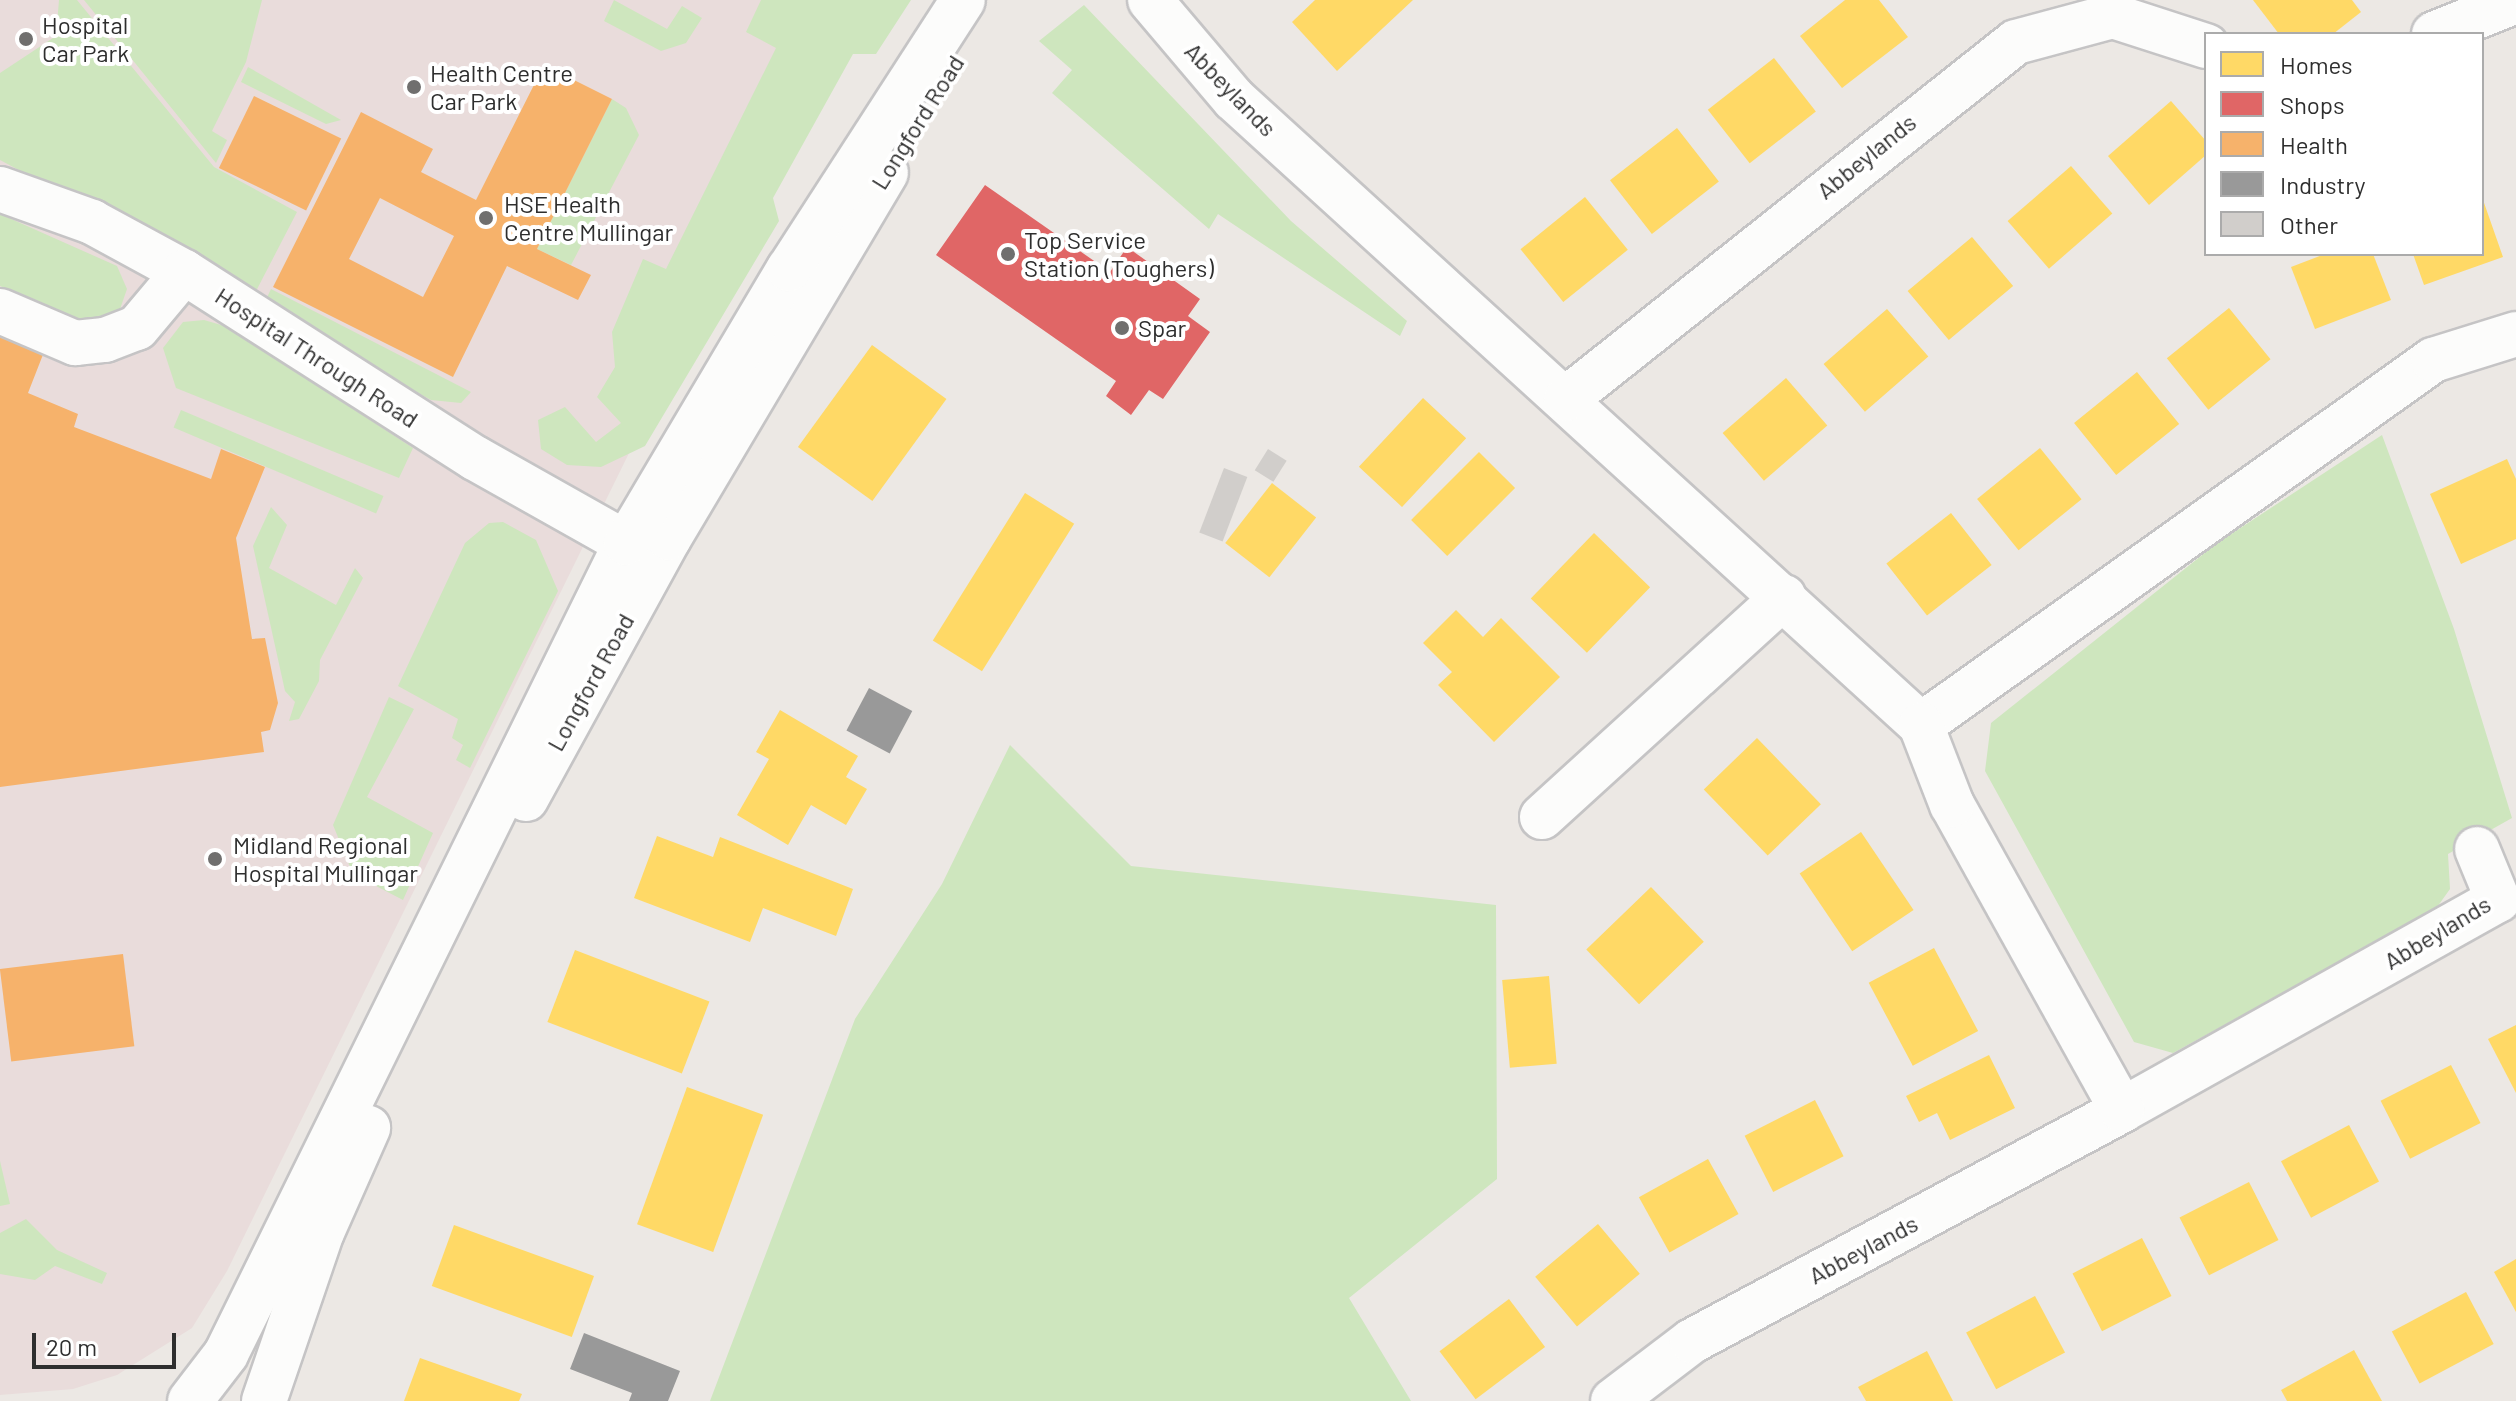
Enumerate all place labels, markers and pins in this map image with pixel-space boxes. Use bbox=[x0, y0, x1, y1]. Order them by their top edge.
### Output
place label: Hospital Car Park bbox=[42, 11, 129, 67]
marker: Hospital Car Park bbox=[17, 30, 35, 48]
place label: Health Centre Car Park bbox=[430, 59, 573, 115]
marker: Health Centre Car Park bbox=[405, 78, 423, 96]
place label: HSE Health Centre Mullingar bbox=[504, 190, 673, 246]
marker: HSE Health Centre Mullingar bbox=[475, 207, 497, 229]
place label: Top Service Station (Toughers) bbox=[1024, 226, 1214, 282]
marker: Top Service Station (Toughers) bbox=[999, 245, 1017, 263]
place label: Spar bbox=[1138, 314, 1186, 342]
marker: Spar bbox=[1113, 319, 1131, 337]
place label: Midland Regional Hospital Mullingar bbox=[233, 831, 418, 887]
marker: Midland Regional Hospital Mullingar bbox=[204, 848, 226, 870]

